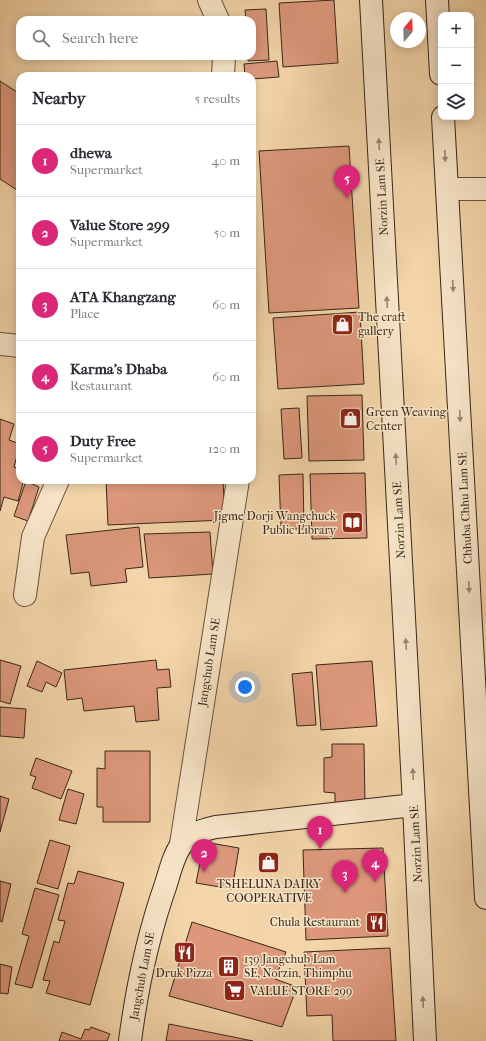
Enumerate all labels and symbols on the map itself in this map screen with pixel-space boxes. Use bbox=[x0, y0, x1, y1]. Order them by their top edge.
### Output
north arrow bbox=[390, 12, 426, 48]
one-way arrow bbox=[376, 137, 382, 150]
one-way arrow bbox=[442, 150, 449, 162]
street label: Norzin Lam SE bbox=[373, 158, 391, 236]
pin: 5 bbox=[334, 165, 360, 198]
one-way arrow bbox=[449, 280, 456, 292]
one-way arrow bbox=[384, 296, 391, 308]
place label: The craft gallery bbox=[358, 310, 406, 338]
shop icon: The craft gallery bbox=[329, 311, 355, 337]
place label: Green Weaving Center bbox=[366, 405, 447, 433]
shop icon: Green Weaving Center bbox=[338, 406, 364, 432]
one-way arrow bbox=[456, 410, 463, 422]
one-way arrow bbox=[393, 452, 399, 465]
street label: Chhuba Chhu Lam SE bbox=[455, 452, 475, 564]
street label: Norzin Lam SE bbox=[390, 481, 408, 559]
place label: Jigme Dorji Wangchuck Public Library bbox=[213, 509, 337, 537]
library icon: Jigme Dorji Wangchuck Public Library bbox=[339, 510, 365, 536]
one-way arrow bbox=[466, 581, 472, 594]
street label: Jangchub Lam SE bbox=[195, 617, 223, 708]
one-way arrow bbox=[402, 638, 409, 650]
your location bbox=[235, 677, 255, 697]
one-way arrow bbox=[409, 768, 416, 780]
street label: Norzin Lam SE bbox=[407, 805, 425, 883]
pin: 1 bbox=[307, 816, 333, 849]
pin: 2 bbox=[191, 839, 217, 872]
pin: 4 bbox=[362, 849, 388, 882]
shop icon: TSHELUNA DAIRY COOPERATIVE bbox=[256, 850, 282, 876]
pin: 3 bbox=[332, 860, 358, 893]
place label: TSHELUNA DAIRY COOPERATIVE bbox=[217, 877, 322, 905]
restaurant icon: Chula Restaurant bbox=[363, 909, 389, 935]
place label: Chula Restaurant bbox=[270, 915, 361, 929]
street label: Jangchub Lam SE bbox=[126, 931, 157, 1022]
restaurant icon: Druk Pizza bbox=[171, 939, 197, 965]
place label: 139 Jangchub Lam SE, Norzin, Thimphu bbox=[244, 952, 352, 980]
building icon: 139 Jangchub Lam SE, Norzin, Thimphu bbox=[216, 953, 242, 979]
place label: Druk Pizza bbox=[156, 966, 213, 980]
supermarket icon: VALUE STORE 299 bbox=[222, 978, 248, 1004]
place label: VALUE STORE 299 bbox=[249, 984, 352, 998]
one-way arrow bbox=[420, 995, 426, 1008]

